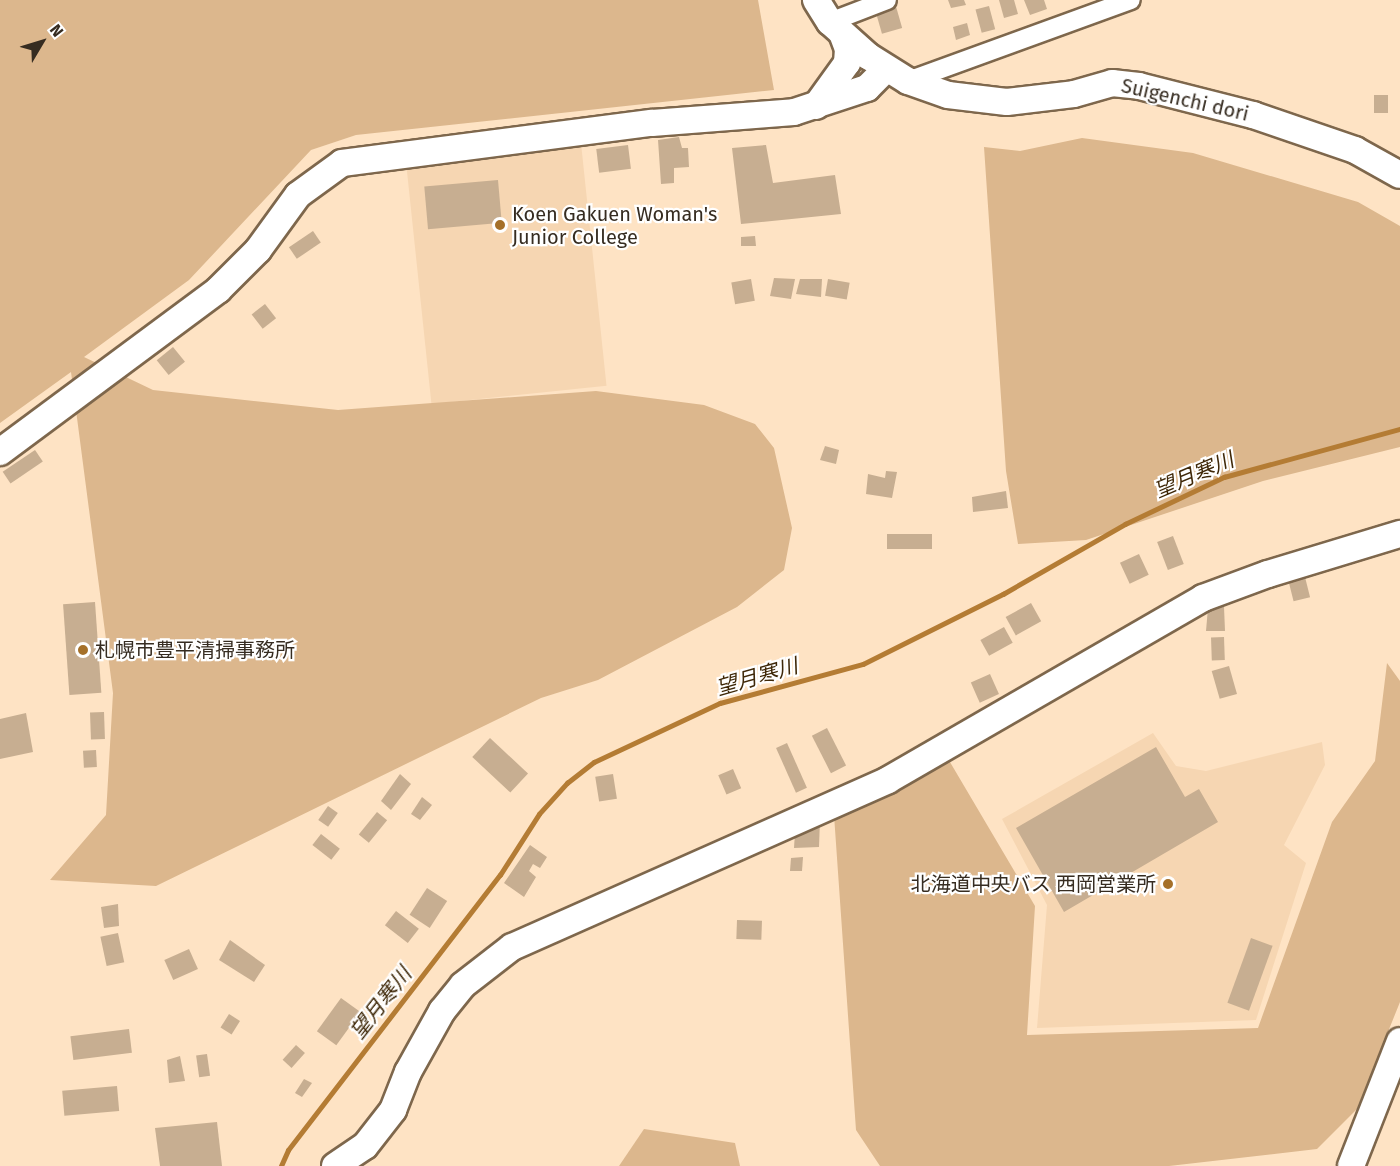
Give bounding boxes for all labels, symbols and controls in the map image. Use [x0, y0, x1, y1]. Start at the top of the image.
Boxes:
north arrow [12, 12, 72, 72]
text: N [46, 21, 67, 41]
street label: Suigenchi dori [1119, 74, 1251, 126]
place label: Koen Gakuen Woman's Junior College [512, 202, 717, 249]
marker: Koen Gakuen Woman's Junior College [493, 218, 507, 232]
water label: 望月寒川 [1150, 447, 1238, 503]
place label: 札幌市豊平清掃事務所 [95, 638, 295, 662]
marker: 札幌市豊平清掃事務所 [76, 643, 90, 657]
water label: 望月寒川 [713, 653, 801, 701]
place label: 北海道中央バス 西岡営業所 [911, 872, 1156, 896]
marker: 北海道中央バス 西岡営業所 [1161, 877, 1175, 891]
water label: 望月寒川 [345, 962, 417, 1044]

